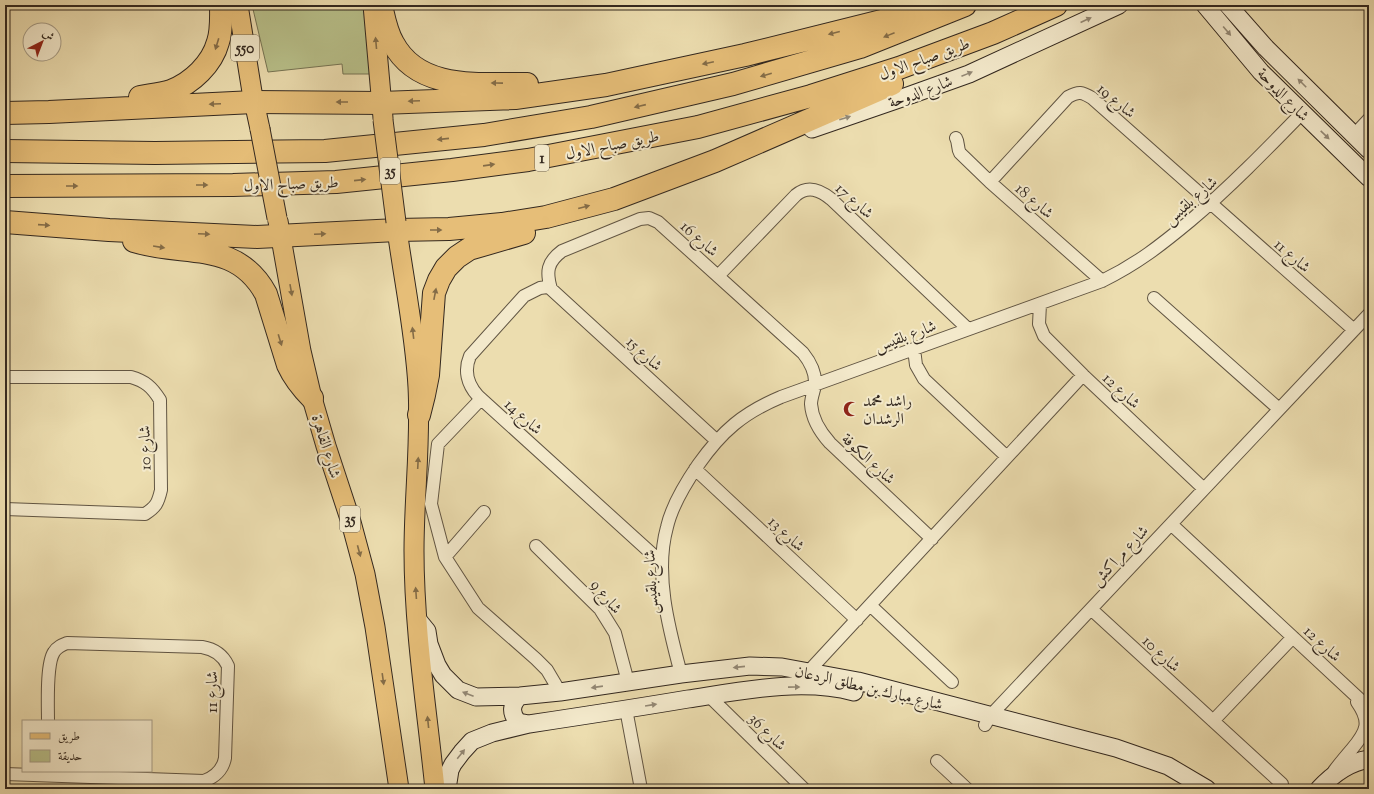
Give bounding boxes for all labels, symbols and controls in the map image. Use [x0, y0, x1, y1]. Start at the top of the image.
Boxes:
one-way arrow [1080, 17, 1092, 23]
north arrow [22, 22, 62, 62]
text: ش [39, 26, 57, 45]
one-way arrow [1223, 26, 1232, 36]
one-way arrow [828, 30, 841, 36]
street label: طريق صباح الاول [876, 33, 974, 88]
one-way arrow [883, 33, 895, 39]
road number: 550 [231, 35, 259, 61]
one-way arrow [373, 37, 380, 49]
one-way arrow [214, 38, 220, 50]
one-way arrow [702, 61, 714, 67]
street label: شارع الدوحة [1251, 64, 1314, 128]
street label: شارع الدوحة [885, 71, 956, 116]
one-way arrow [962, 71, 974, 77]
one-way arrow [759, 72, 771, 78]
one-way arrow [1297, 78, 1307, 88]
street label: شارع 19 [1091, 79, 1140, 125]
one-way arrow [490, 80, 503, 86]
one-way arrow [408, 98, 420, 105]
one-way arrow [335, 99, 348, 105]
one-way arrow [209, 101, 221, 108]
one-way arrow [633, 103, 646, 109]
one-way arrow [839, 114, 851, 120]
street label: طريق صباح الاول [564, 126, 662, 168]
one-way arrow [1320, 130, 1330, 140]
one-way arrow [437, 136, 449, 142]
road number: 1 [535, 145, 549, 171]
road number: 35 [380, 158, 400, 184]
one-way arrow [483, 162, 495, 169]
street label: طريق صباح الاول [243, 172, 339, 200]
street label: شارع بلقيس [1160, 172, 1224, 232]
one-way arrow [354, 177, 366, 183]
street label: شارع 17 [829, 178, 878, 225]
street label: شارع 18 [1009, 179, 1058, 225]
one-way arrow [196, 182, 209, 188]
one-way arrow [66, 183, 79, 189]
one-way arrow [578, 204, 590, 210]
street label: شارع 16 [674, 216, 723, 263]
one-way arrow [38, 221, 50, 228]
one-way arrow [430, 226, 442, 233]
one-way arrow [314, 230, 326, 237]
one-way arrow [198, 231, 211, 237]
street label: شارع 11 [1268, 234, 1315, 279]
one-way arrow [153, 244, 165, 250]
one-way arrow [288, 284, 294, 297]
one-way arrow [432, 287, 438, 300]
street label: شارع بلقيس [872, 315, 940, 359]
one-way arrow [410, 327, 416, 339]
street label: شارع 15 [620, 332, 667, 378]
one-way arrow [278, 334, 284, 346]
street label: شارع 12 [1096, 368, 1144, 415]
place label: راشد محمد الرشدان [863, 391, 912, 432]
street label: شارع 14 [498, 394, 547, 441]
mosque icon: راشد محمد الرشدان [842, 400, 860, 418]
street label: شارع القاهرة [304, 412, 345, 482]
street label: شارع 10 [135, 425, 158, 471]
street label: شارع الكوفة [835, 429, 899, 491]
one-way arrow [415, 457, 422, 469]
road number: 35 [340, 506, 360, 532]
street label: شارع 13 [762, 512, 809, 558]
street label: شارع مراكش [1087, 521, 1155, 592]
one-way arrow [356, 545, 362, 557]
street label: شارع بلقيس [639, 549, 666, 615]
street label: شارع 9 [584, 575, 626, 620]
one-way arrow [413, 586, 419, 599]
street label: شارع 12 [1297, 621, 1345, 668]
street label: شارع 10 [1136, 631, 1185, 679]
street label: شارع مبارك بن مطلق الردعان [792, 661, 945, 718]
one-way arrow [733, 664, 746, 671]
street label: شارع 11 [202, 671, 225, 713]
one-way arrow [380, 673, 386, 685]
one-way arrow [591, 684, 603, 690]
one-way arrow [788, 684, 801, 690]
one-way arrow [461, 690, 473, 696]
one-way arrow [645, 702, 657, 708]
street label: شارع 36 [742, 709, 790, 757]
one-way arrow [425, 716, 431, 728]
legend [22, 720, 152, 772]
text: طريق [58, 728, 80, 746]
text: حديقة [58, 748, 82, 766]
one-way arrow [456, 748, 465, 759]

